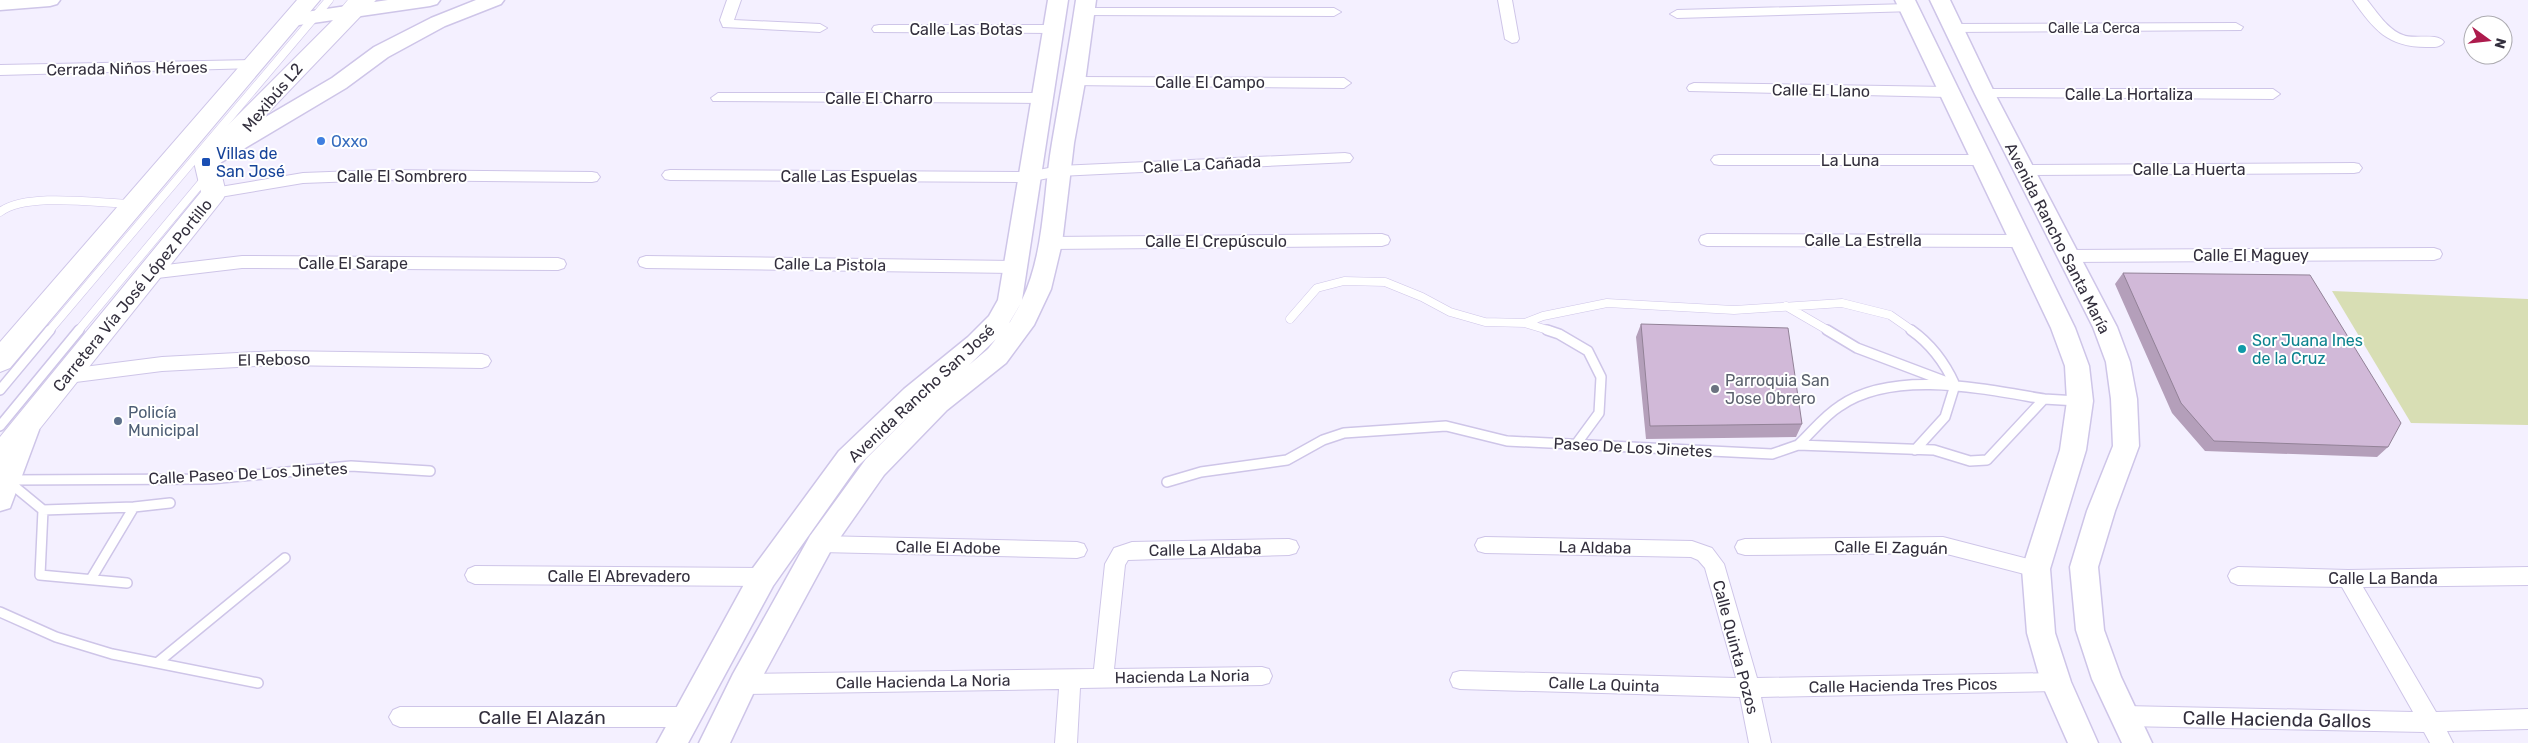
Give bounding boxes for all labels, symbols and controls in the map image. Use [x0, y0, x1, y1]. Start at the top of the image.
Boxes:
north arrow [2463, 15, 2513, 65]
street label: Calle Las Botas [909, 20, 1023, 39]
street label: Calle La Cerca [2048, 20, 2140, 37]
text: N [2491, 36, 2510, 50]
street label: Cerrada Niños Héroes [46, 58, 208, 79]
street label: Mexibús L2 [238, 59, 307, 135]
street label: Calle El Campo [1155, 73, 1265, 92]
street label: Calle El Llano [1772, 80, 1870, 101]
street label: Calle La Hortaliza [2065, 85, 2193, 104]
street label: Calle El Charro [825, 89, 933, 108]
place label: Oxxo [331, 132, 368, 151]
marker: Oxxo [315, 135, 327, 147]
street label: Avenida Rancho Santa María [2001, 139, 2114, 337]
place label: Villas de San José [216, 144, 285, 181]
street label: La Luna [1821, 151, 1879, 170]
street label: Calle La Cañada [1142, 152, 1262, 177]
marker: Villas de San José [200, 156, 212, 168]
street label: Calle La Huerta [2132, 160, 2246, 179]
street label: Calle El Sombrero [337, 167, 467, 186]
street label: Calle Las Espuelas [781, 167, 917, 186]
street label: Carretera Vía José López Portillo [49, 195, 216, 395]
street label: Calle La Estrella [1804, 231, 1922, 250]
street label: Calle El Crepúsculo [1145, 232, 1287, 251]
street label: Calle El Maguey [2193, 246, 2309, 265]
street label: Calle El Sarape [298, 254, 408, 273]
street label: Calle La Pistola [774, 254, 886, 275]
street label: Avenida Rancho San José [844, 321, 998, 466]
place label: Sor Juana Ines de la Cruz [2252, 331, 2363, 368]
marker: Sor Juana Ines de la Cruz [2236, 343, 2248, 355]
street label: El Reboso [237, 349, 311, 370]
place label: Parroquia San Jose Obrero [1725, 371, 1829, 408]
marker: Parroquia San Jose Obrero [1709, 383, 1721, 395]
place label: Policía Municipal [128, 403, 199, 440]
marker: Policía Municipal [112, 415, 124, 427]
street label: Paseo De Los Jinetes [1553, 434, 1713, 461]
street label: Calle Paseo De Los Jinetes [148, 459, 348, 488]
street label: Calle El Adobe [895, 537, 1001, 558]
street label: La Aldaba [1559, 537, 1631, 558]
street label: Calle El Zaguán [1834, 537, 1948, 558]
street label: Calle La Aldaba [1148, 539, 1262, 560]
street label: Calle El Abrevadero [547, 567, 691, 586]
street label: Calle La Banda [2328, 569, 2438, 588]
street label: Calle Quinta Pozos [1709, 578, 1763, 716]
street label: Hacienda La Noria [1114, 666, 1250, 687]
street label: Calle Hacienda La Noria [835, 670, 1011, 693]
street label: Calle La Quinta [1548, 673, 1660, 696]
street label: Calle Hacienda Tres Picos [1808, 674, 1998, 697]
street label: Calle El Alazán [478, 706, 606, 729]
street label: Calle Hacienda Gallos [2182, 706, 2372, 733]

